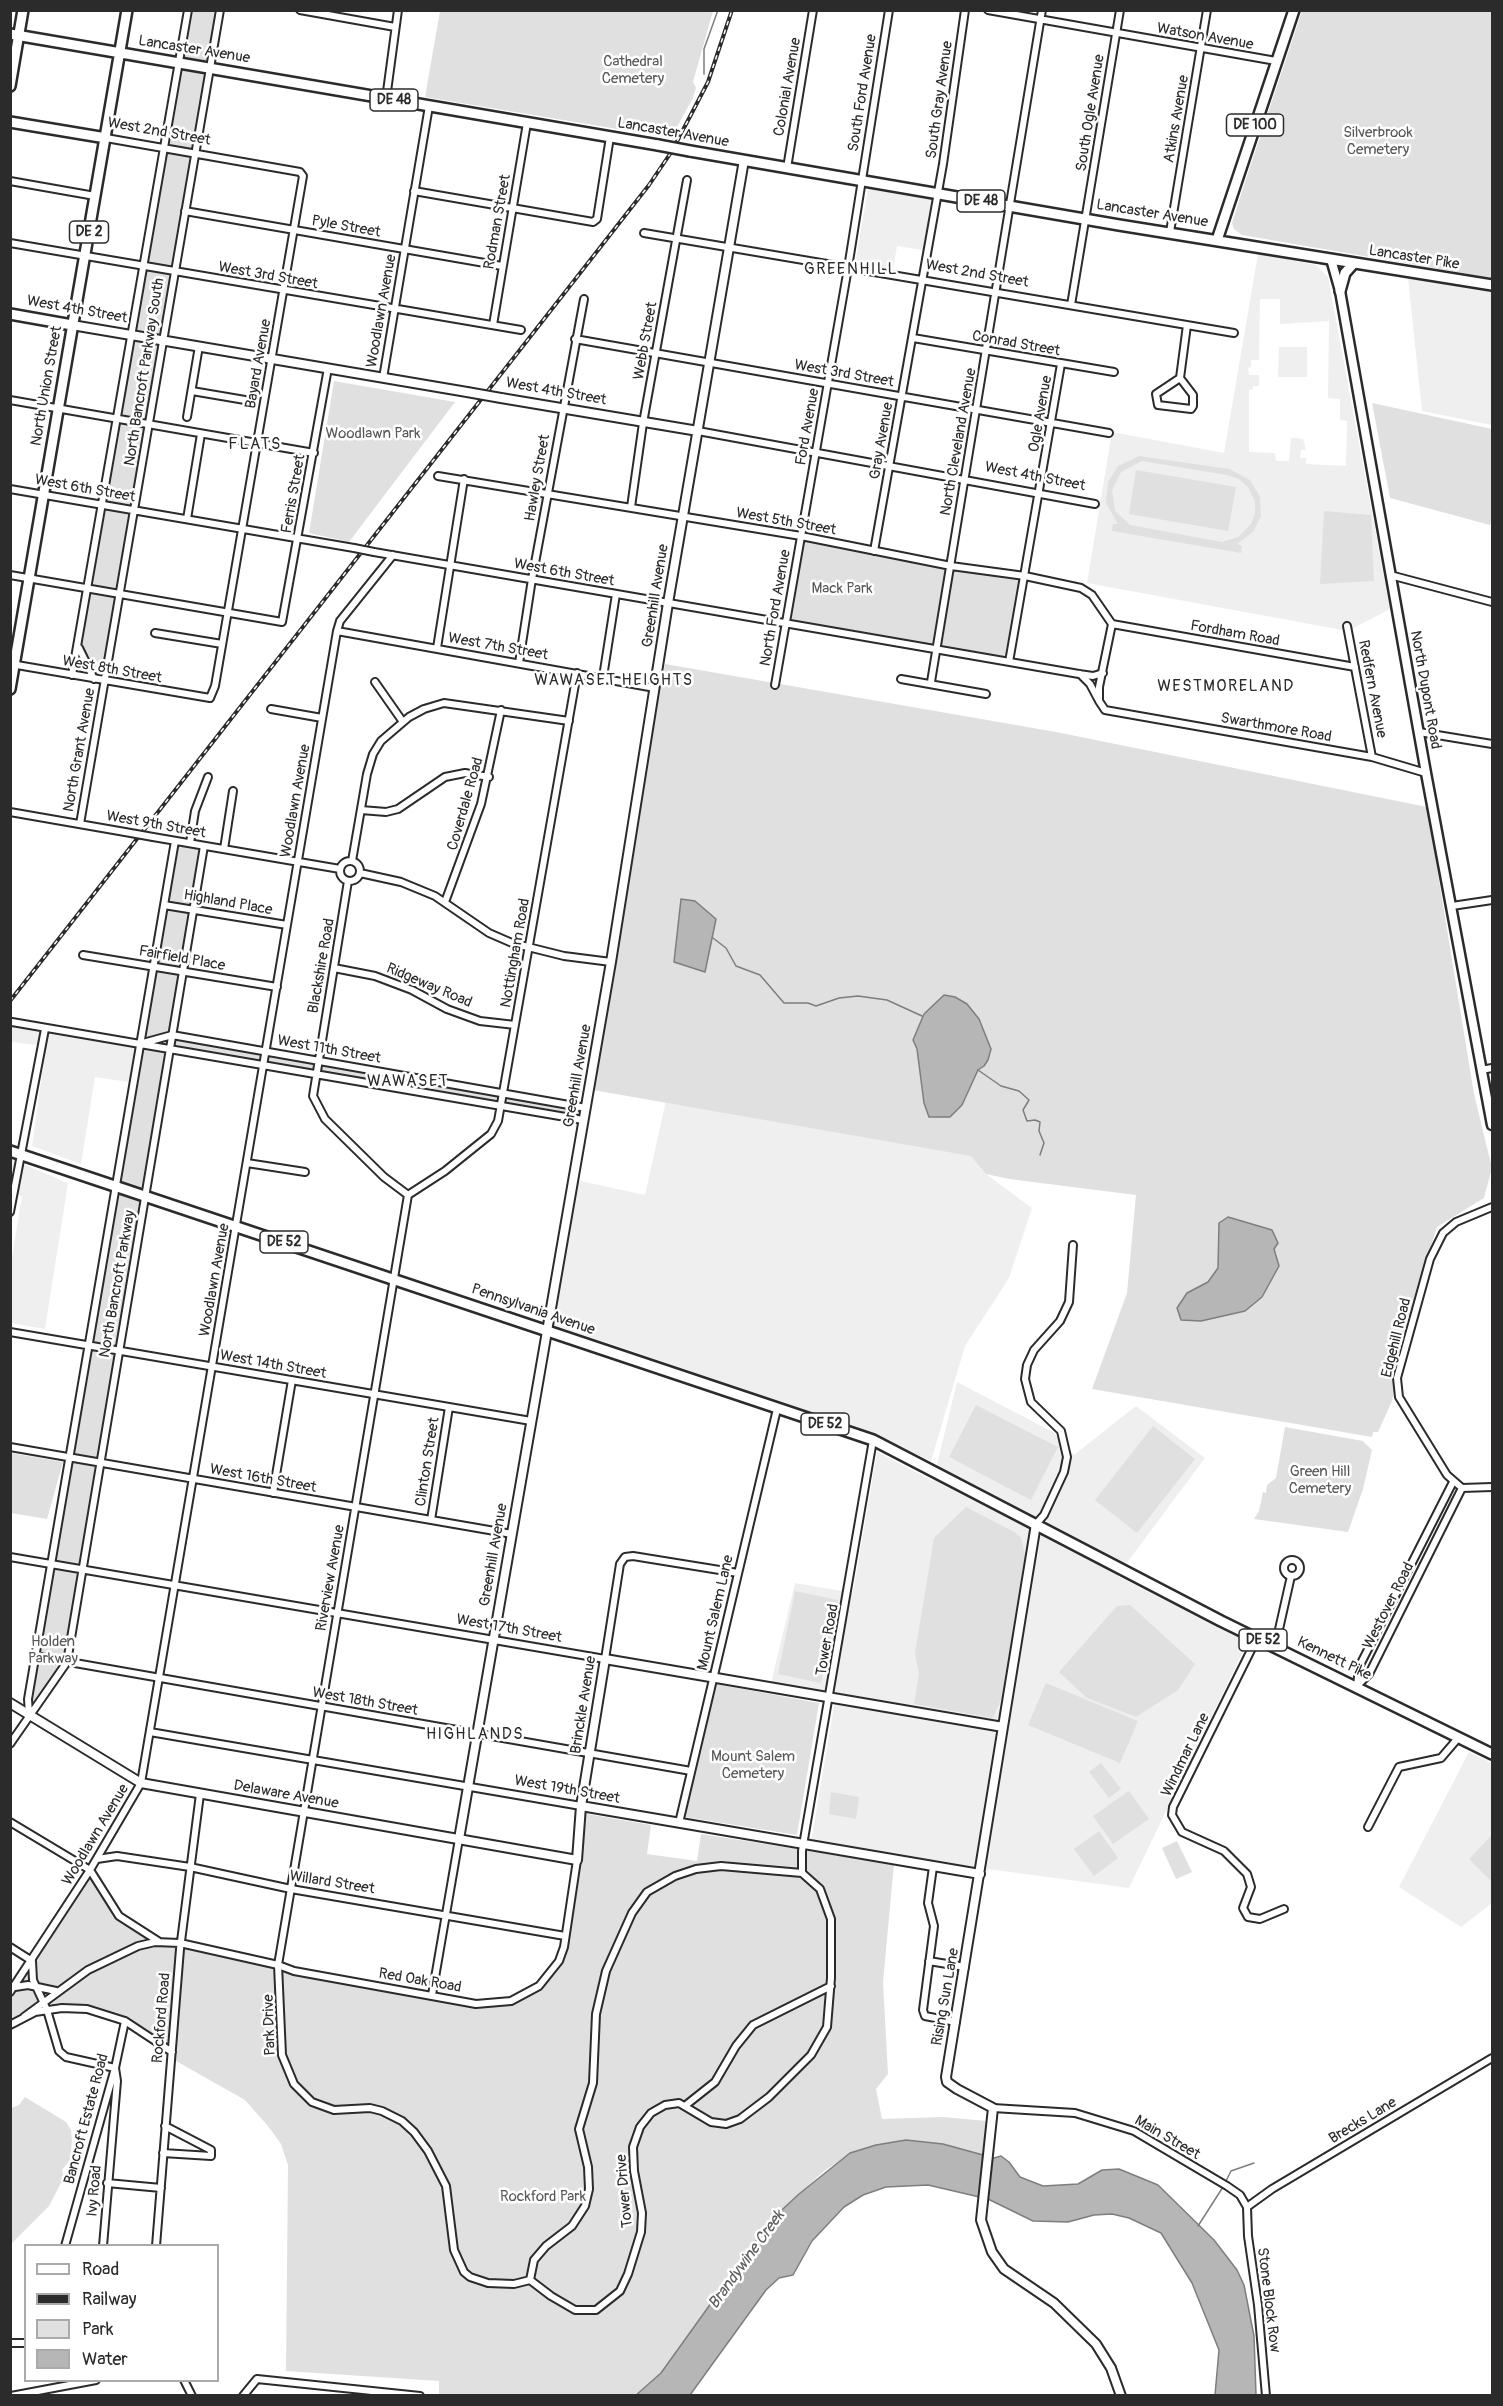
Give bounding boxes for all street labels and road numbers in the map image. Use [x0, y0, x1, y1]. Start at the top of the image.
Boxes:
street label: Watson Avenue [1155, 20, 1255, 54]
street label: Lancaster Avenue [137, 32, 251, 68]
street label: South Ford Avenue [845, 33, 881, 153]
street label: Colonial Avenue [770, 36, 806, 138]
street label: South Gray Avenue [923, 40, 957, 160]
street label: South Ogle Avenue [1073, 53, 1109, 173]
street label: Atkins Avenue [1160, 74, 1194, 164]
road number: DE 48 [370, 89, 418, 111]
street label: West 2nd Street [106, 114, 212, 150]
street label: Lancaster Avenue [616, 114, 730, 152]
road number: DE 100 [1226, 114, 1284, 136]
street label: Rodman Street [481, 173, 515, 271]
road number: DE 48 [957, 190, 1005, 212]
street label: Lancaster Avenue [1095, 196, 1209, 232]
street label: Pyle Street [310, 212, 382, 242]
road number: DE 2 [70, 221, 109, 243]
street label: Lancaster Pike [1367, 242, 1461, 274]
street label: Woodlawn Avenue [363, 253, 401, 369]
street label: West 2nd Street [924, 256, 1030, 292]
street label: West 3rd Street [217, 258, 319, 294]
street label: North Bancroft Parkway South [121, 277, 169, 467]
street label: West 4th Street [25, 292, 129, 328]
street label: Webb Street [630, 301, 662, 381]
street label: Bayard Avenue [242, 318, 276, 410]
street label: North Union Street [28, 325, 66, 447]
street label: Conrad Street [970, 327, 1062, 361]
street label: West 3rd Street [793, 356, 895, 392]
street label: North Cleveland Avenue [937, 367, 981, 517]
street label: West 4th Street [504, 374, 608, 410]
street label: Ogle Avenue [1025, 374, 1057, 454]
street label: Ford Avenue [792, 387, 824, 467]
street label: Gray Avenue [866, 401, 898, 481]
street label: Hawley Street [522, 433, 554, 523]
street label: Ferris Street [278, 453, 310, 535]
street label: West 4th Street [983, 458, 1087, 496]
street label: West 6th Street [33, 471, 137, 507]
street label: West 5th Street [735, 504, 837, 540]
street label: Greenhill Avenue [639, 543, 673, 649]
street label: North Ford Avenue [757, 548, 795, 668]
street label: West 6th Street [512, 555, 616, 591]
street label: Fordham Road [1189, 617, 1281, 651]
street label: West 7th Street [447, 629, 549, 665]
street label: North Dupont Road [1406, 629, 1444, 751]
street label: Redfern Avenue [1354, 639, 1390, 739]
street label: West 8th Street [61, 652, 163, 688]
street label: North Grant Avenue [60, 687, 100, 813]
street label: Swarthmore Road [1219, 709, 1333, 747]
street label: Woodlawn Avenue [277, 743, 315, 859]
street label: Coverdale Road [444, 755, 488, 853]
street label: West 9th Street [105, 807, 207, 843]
street label: Highland Place [182, 886, 274, 920]
street label: Nottingham Road [498, 897, 534, 1009]
street label: Blackshire Road [305, 917, 339, 1015]
street label: Fairfield Place [137, 943, 227, 975]
street label: Ridgeway Road [383, 960, 475, 1012]
street label: Greenhill Avenue [560, 1023, 596, 1129]
street label: West 11th Street [276, 1032, 382, 1068]
street label: North Bancroft Parkway [96, 1209, 140, 1359]
street label: Woodlawn Avenue [196, 1222, 234, 1338]
road number: DE 52 [260, 1231, 308, 1253]
street label: Pennsylvania Avenue [469, 1280, 597, 1340]
street label: Edgehill Road [1378, 1296, 1416, 1380]
street label: West 14th Street [218, 1347, 328, 1383]
road number: DE 52 [801, 1413, 849, 1435]
street label: Clinton Street [412, 1416, 444, 1508]
street label: West 16th Street [208, 1461, 318, 1497]
street label: Greenhill Avenue [476, 1502, 512, 1608]
street label: Riverview Avenue [313, 1523, 349, 1633]
street label: Mount Salem Lane [694, 1553, 738, 1673]
street label: Westover Road [1359, 1560, 1419, 1652]
street label: Tower Road [813, 1603, 843, 1677]
street label: West 17th Street [455, 1611, 563, 1647]
road number: DE 52 [1239, 1629, 1287, 1651]
street label: Kennett Pike [1294, 1633, 1374, 1685]
street label: Brinckle Avenue [567, 1655, 601, 1755]
street label: West 18th Street [311, 1684, 419, 1720]
street label: Windmar Lane [1158, 1710, 1214, 1800]
street label: West 19th Street [513, 1772, 621, 1808]
street label: Delaware Avenue [232, 1777, 340, 1813]
street label: Woodlawn Avenue [59, 1781, 133, 1889]
street label: Willard Street [288, 1867, 376, 1899]
street label: Rising Sun Lane [929, 1947, 963, 2047]
street label: Red Oak Road [377, 1965, 463, 1997]
street label: Rockford Road [149, 1972, 175, 2064]
street label: Park Drive [260, 1994, 280, 2056]
street label: Bancroft Estate Road [61, 2052, 113, 2186]
street label: Brecks Lane [1326, 2094, 1400, 2148]
street label: Main Street [1131, 2112, 1203, 2164]
street label: Tower Drive [613, 2154, 637, 2228]
street label: Ivy Road [84, 2164, 106, 2218]
street label: Stone Block Row [1253, 2246, 1283, 2354]

